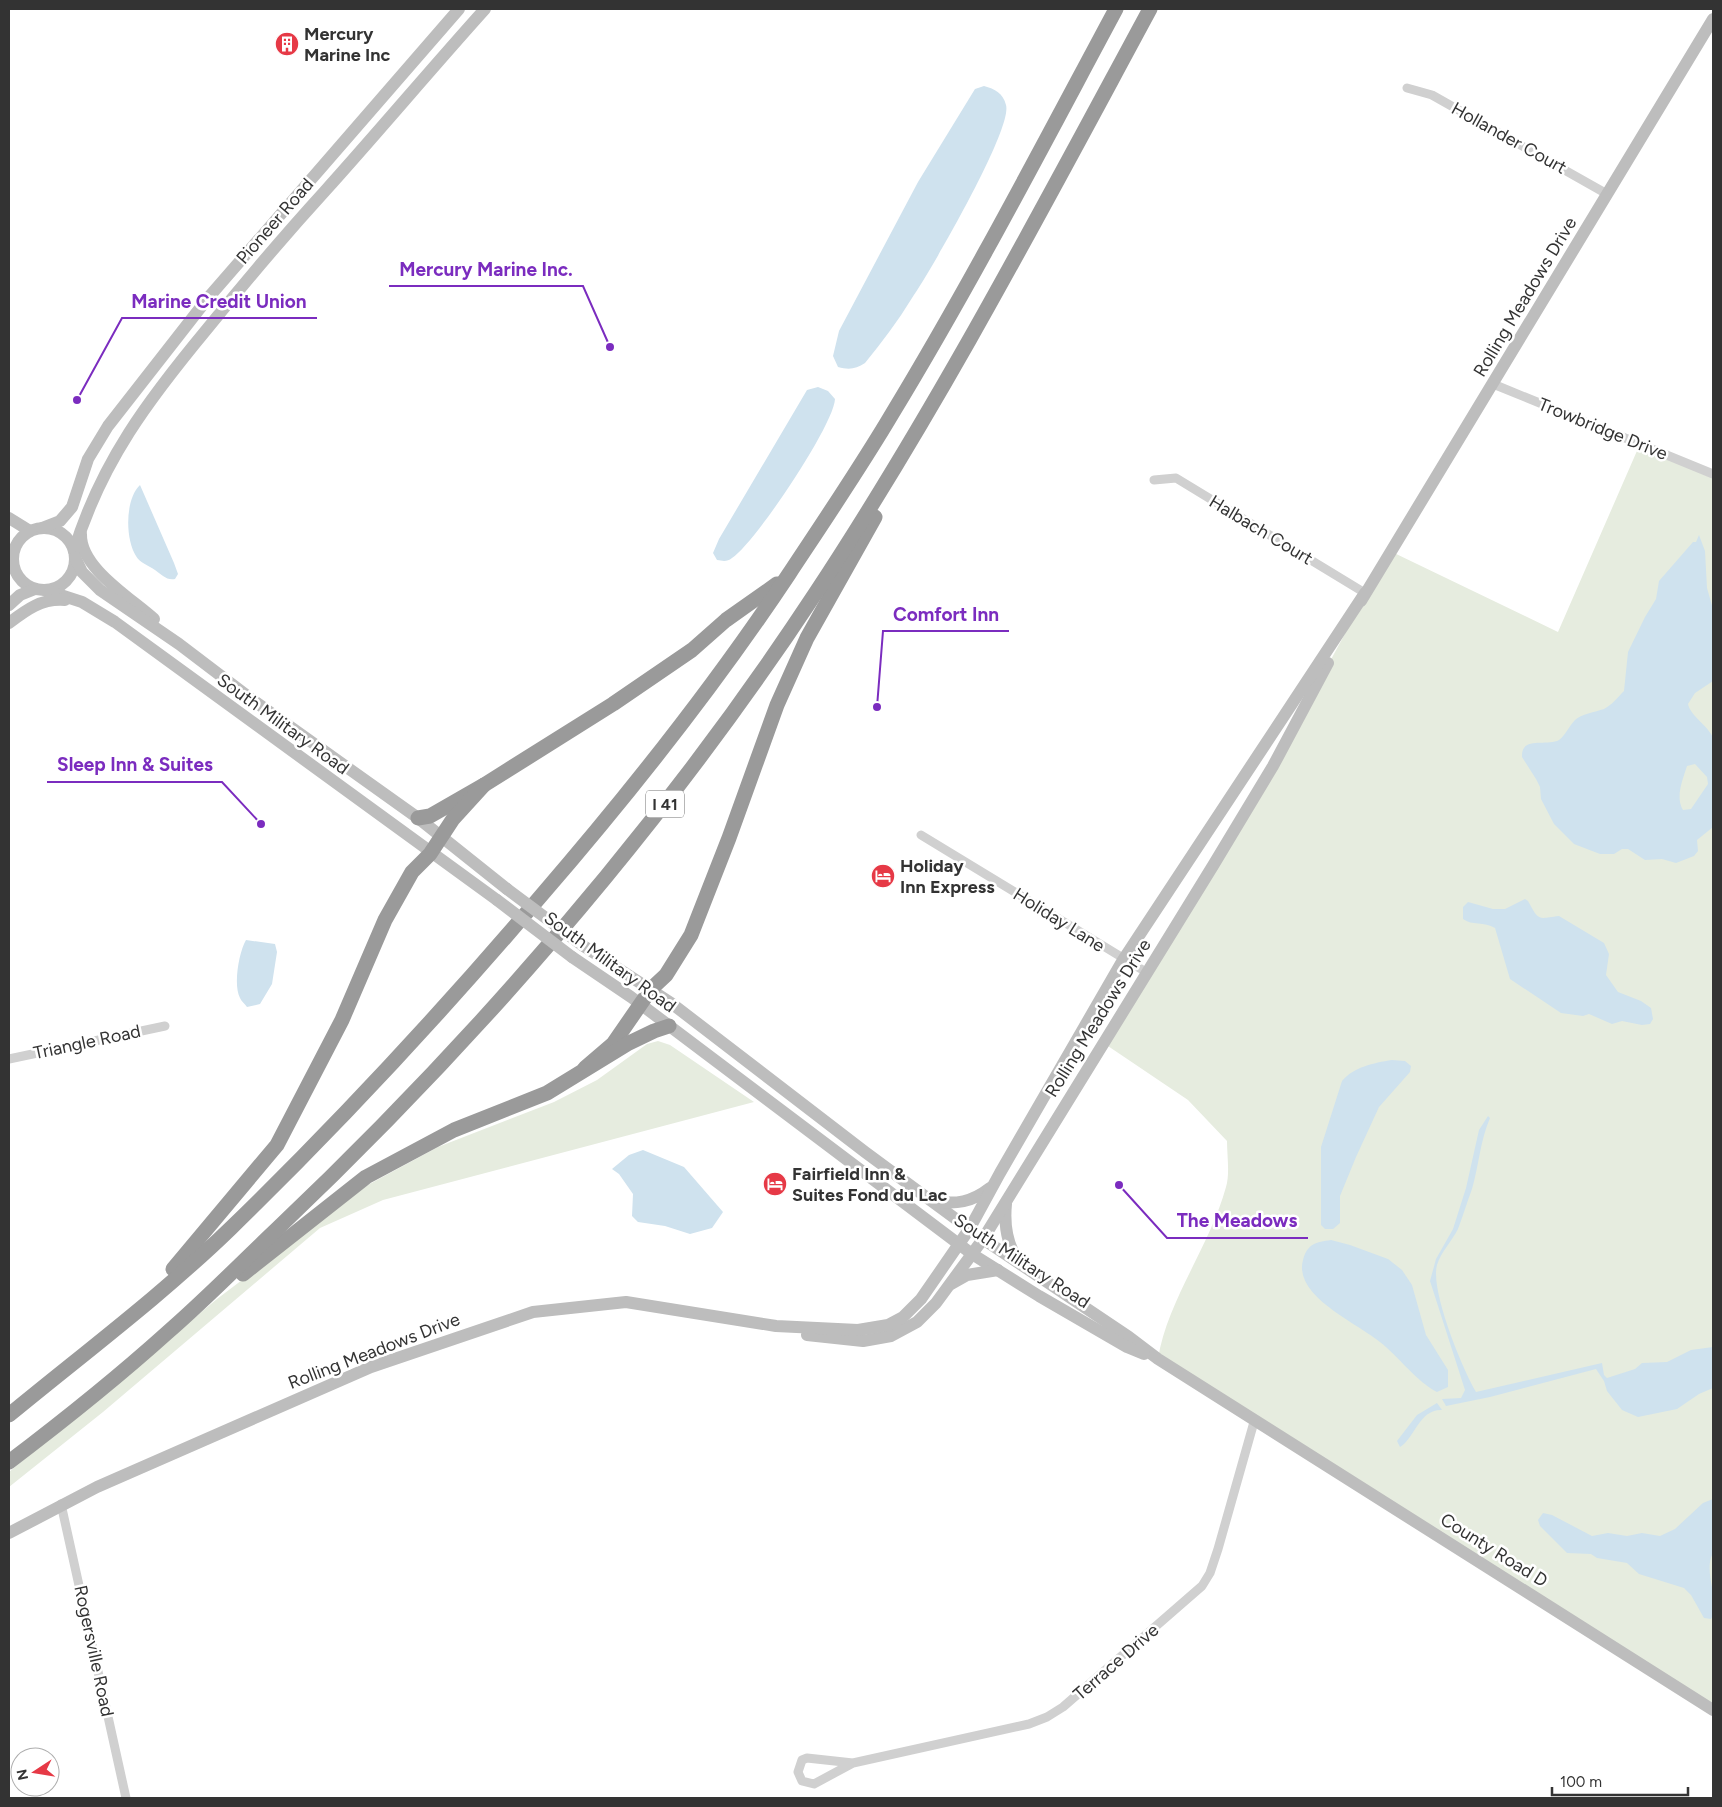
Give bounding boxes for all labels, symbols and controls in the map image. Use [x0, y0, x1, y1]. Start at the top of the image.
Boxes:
place label: Mercury Marine Inc [304, 23, 390, 66]
building icon: Mercury Marine Inc [274, 31, 300, 57]
street label: Hollander Court [1448, 97, 1571, 179]
street label: Pioneer Road [232, 174, 318, 268]
street label: Rolling Meadows Drive [1469, 213, 1581, 381]
callout: Mercury Marine Inc. [389, 252, 583, 286]
text: Mercury Marine Inc. [399, 258, 573, 281]
callout: Marine Credit Union [122, 284, 317, 318]
text: Marine Credit Union [131, 290, 307, 313]
street label: Trowbridge Drive [1535, 393, 1671, 465]
street label: Halbach Court [1205, 490, 1317, 570]
callout: Comfort Inn [883, 597, 1009, 631]
text: Comfort Inn [893, 603, 999, 626]
street label: South Military Road [213, 669, 353, 779]
callout: Sleep Inn & Suites [47, 748, 222, 782]
text: Sleep Inn & Suites [57, 753, 213, 776]
road number: I 41 [646, 791, 684, 818]
place label: Holiday Inn Express [900, 855, 995, 898]
hotel icon: Holiday Inn Express [870, 863, 896, 889]
street label: Holiday Lane [1009, 883, 1109, 957]
street label: South Military Road [540, 907, 680, 1017]
street label: Rolling Meadows Drive [1040, 935, 1156, 1101]
street label: Triangle Road [31, 1020, 143, 1064]
place label: Fairfield Inn & Suites Fond du Lac [792, 1163, 948, 1206]
hotel icon: Fairfield Inn & Suites Fond du Lac [762, 1171, 788, 1197]
callout: The Meadows [1167, 1204, 1308, 1238]
street label: South Military Road [950, 1209, 1094, 1313]
text: The Meadows [1177, 1209, 1297, 1232]
street label: Rolling Meadows Drive [285, 1308, 463, 1394]
street label: County Road D [1436, 1508, 1552, 1592]
street label: Rogersville Road [69, 1583, 119, 1719]
street label: Terrace Drive [1069, 1619, 1163, 1705]
north arrow [10, 1747, 60, 1797]
scale bar [1552, 1764, 1688, 1796]
text: N [13, 1768, 32, 1782]
text: 100 m [1560, 1773, 1602, 1791]

